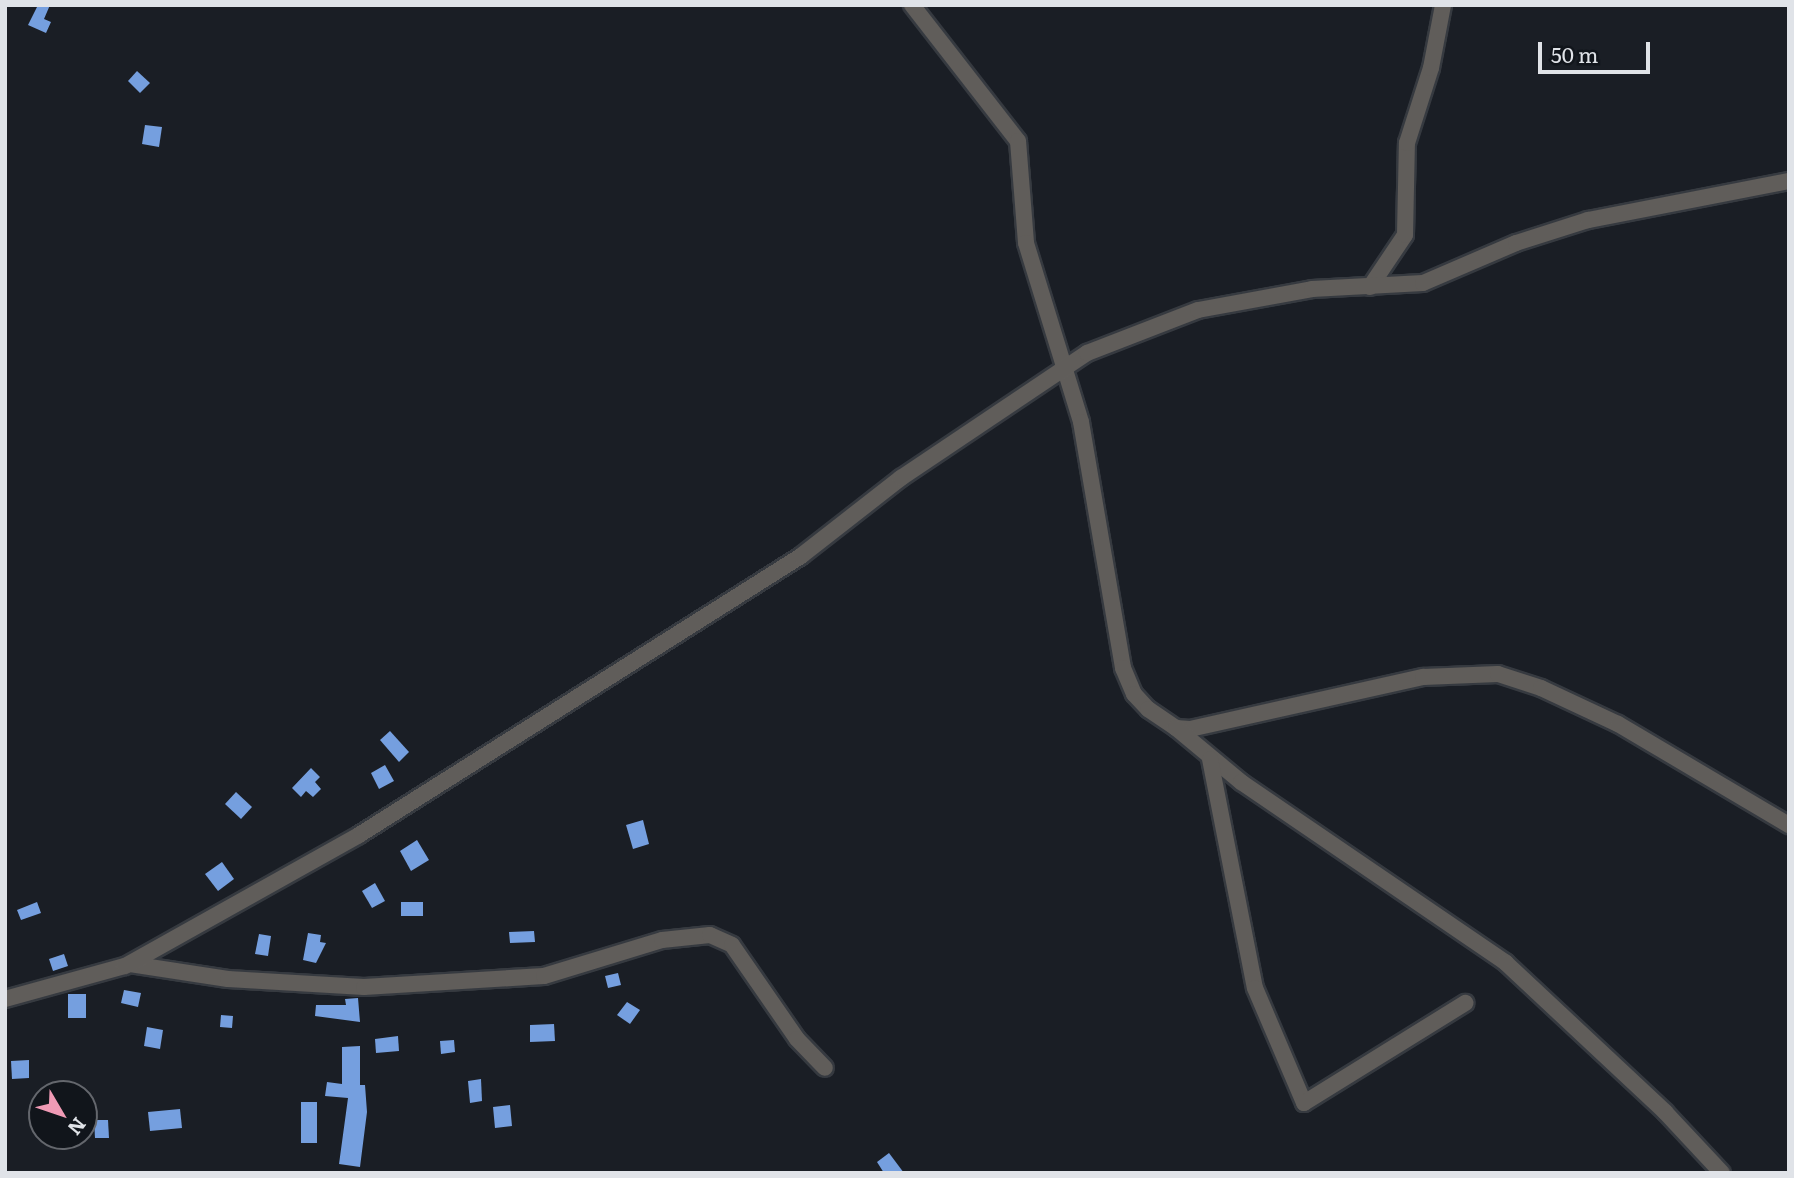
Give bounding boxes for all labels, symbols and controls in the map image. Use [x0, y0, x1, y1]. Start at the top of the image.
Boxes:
scale bar [1542, 28, 1654, 72]
text: 50 m [1551, 38, 1598, 69]
north arrow [28, 1080, 98, 1150]
text: N [62, 1112, 94, 1142]

